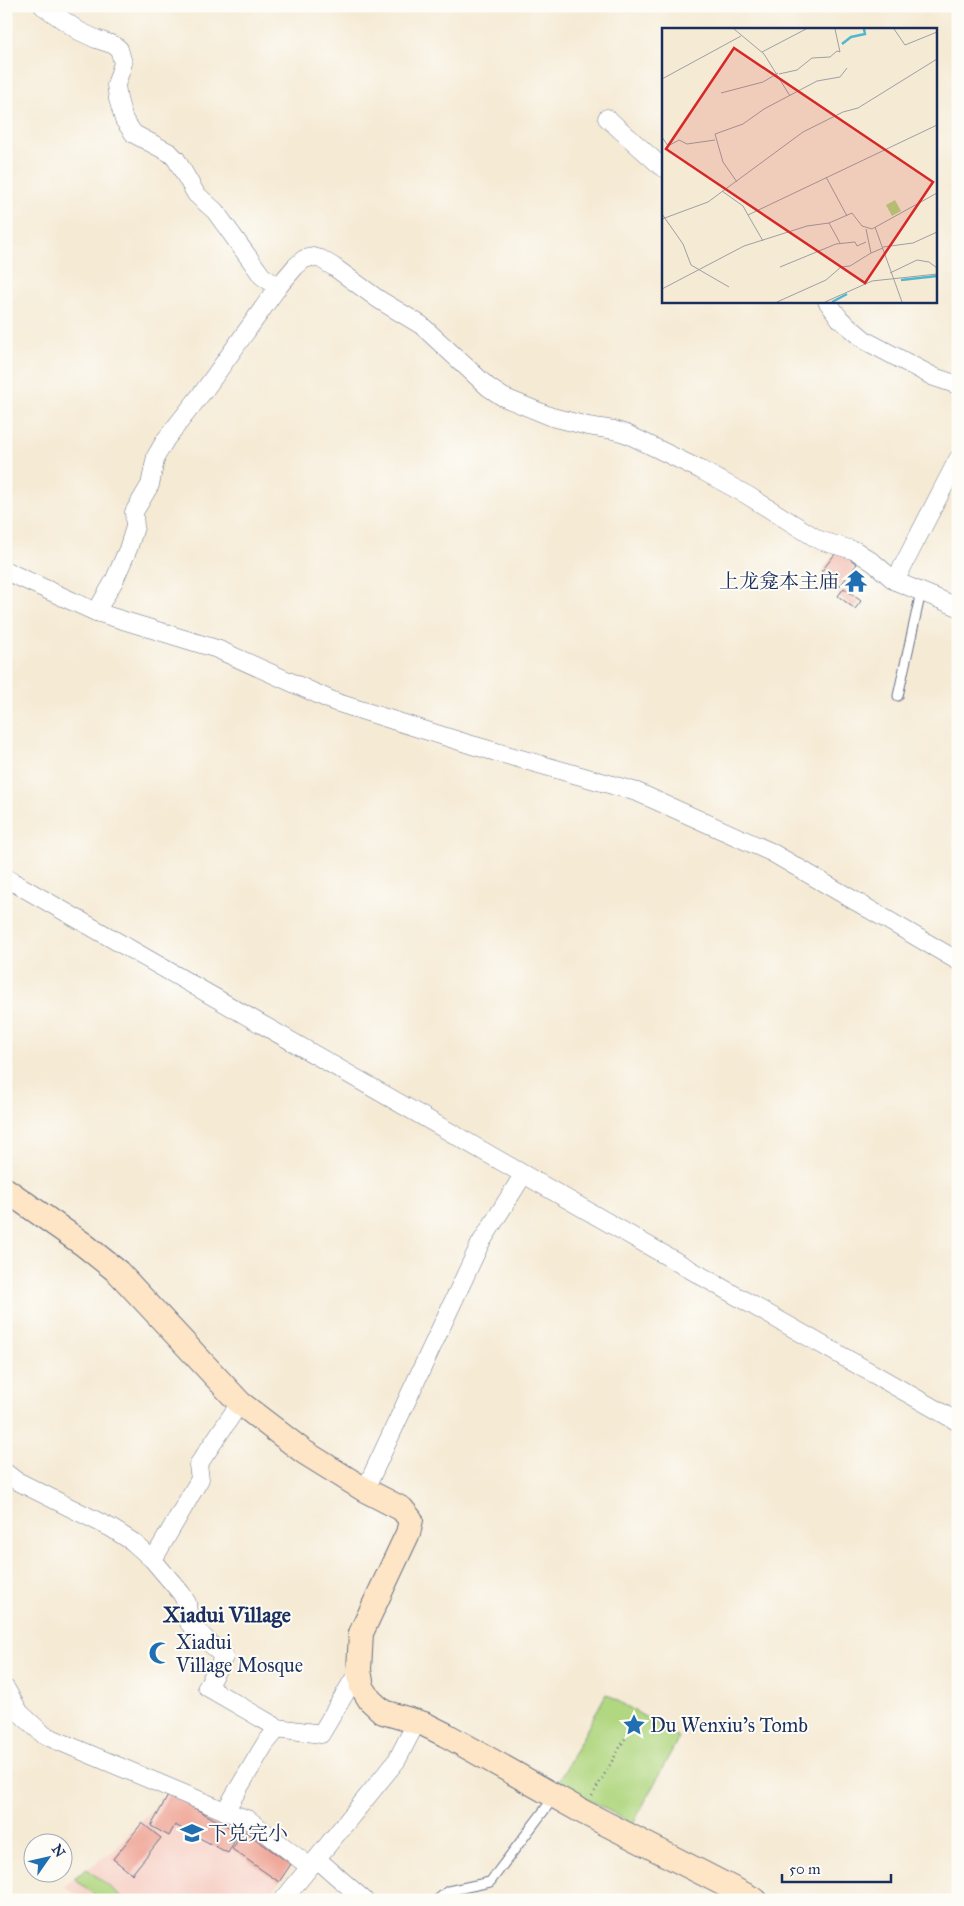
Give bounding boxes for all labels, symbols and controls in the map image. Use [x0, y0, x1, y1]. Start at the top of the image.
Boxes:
inset map [662, 28, 936, 302]
temple icon: 上龙龛本主庙 [843, 568, 869, 594]
place label: 上龙龛本主庙 [719, 569, 839, 593]
district label: Xiadui Village [162, 1601, 291, 1628]
place label: Xiadui Village Mosque [175, 1630, 303, 1678]
mosque icon: Xiadui Village Mosque [147, 1640, 173, 1666]
place icon: Du Wenxiu's Tomb [621, 1712, 647, 1738]
place label: Du Wenxiu's Tomb [650, 1713, 808, 1737]
school or university icon: 下兑完小 [179, 1820, 205, 1846]
place label: 下兑完小 [208, 1821, 288, 1845]
north arrow [22, 1834, 72, 1884]
text: N [48, 1841, 69, 1861]
scale bar [782, 1851, 890, 1883]
text: 50 m [789, 1860, 821, 1878]

